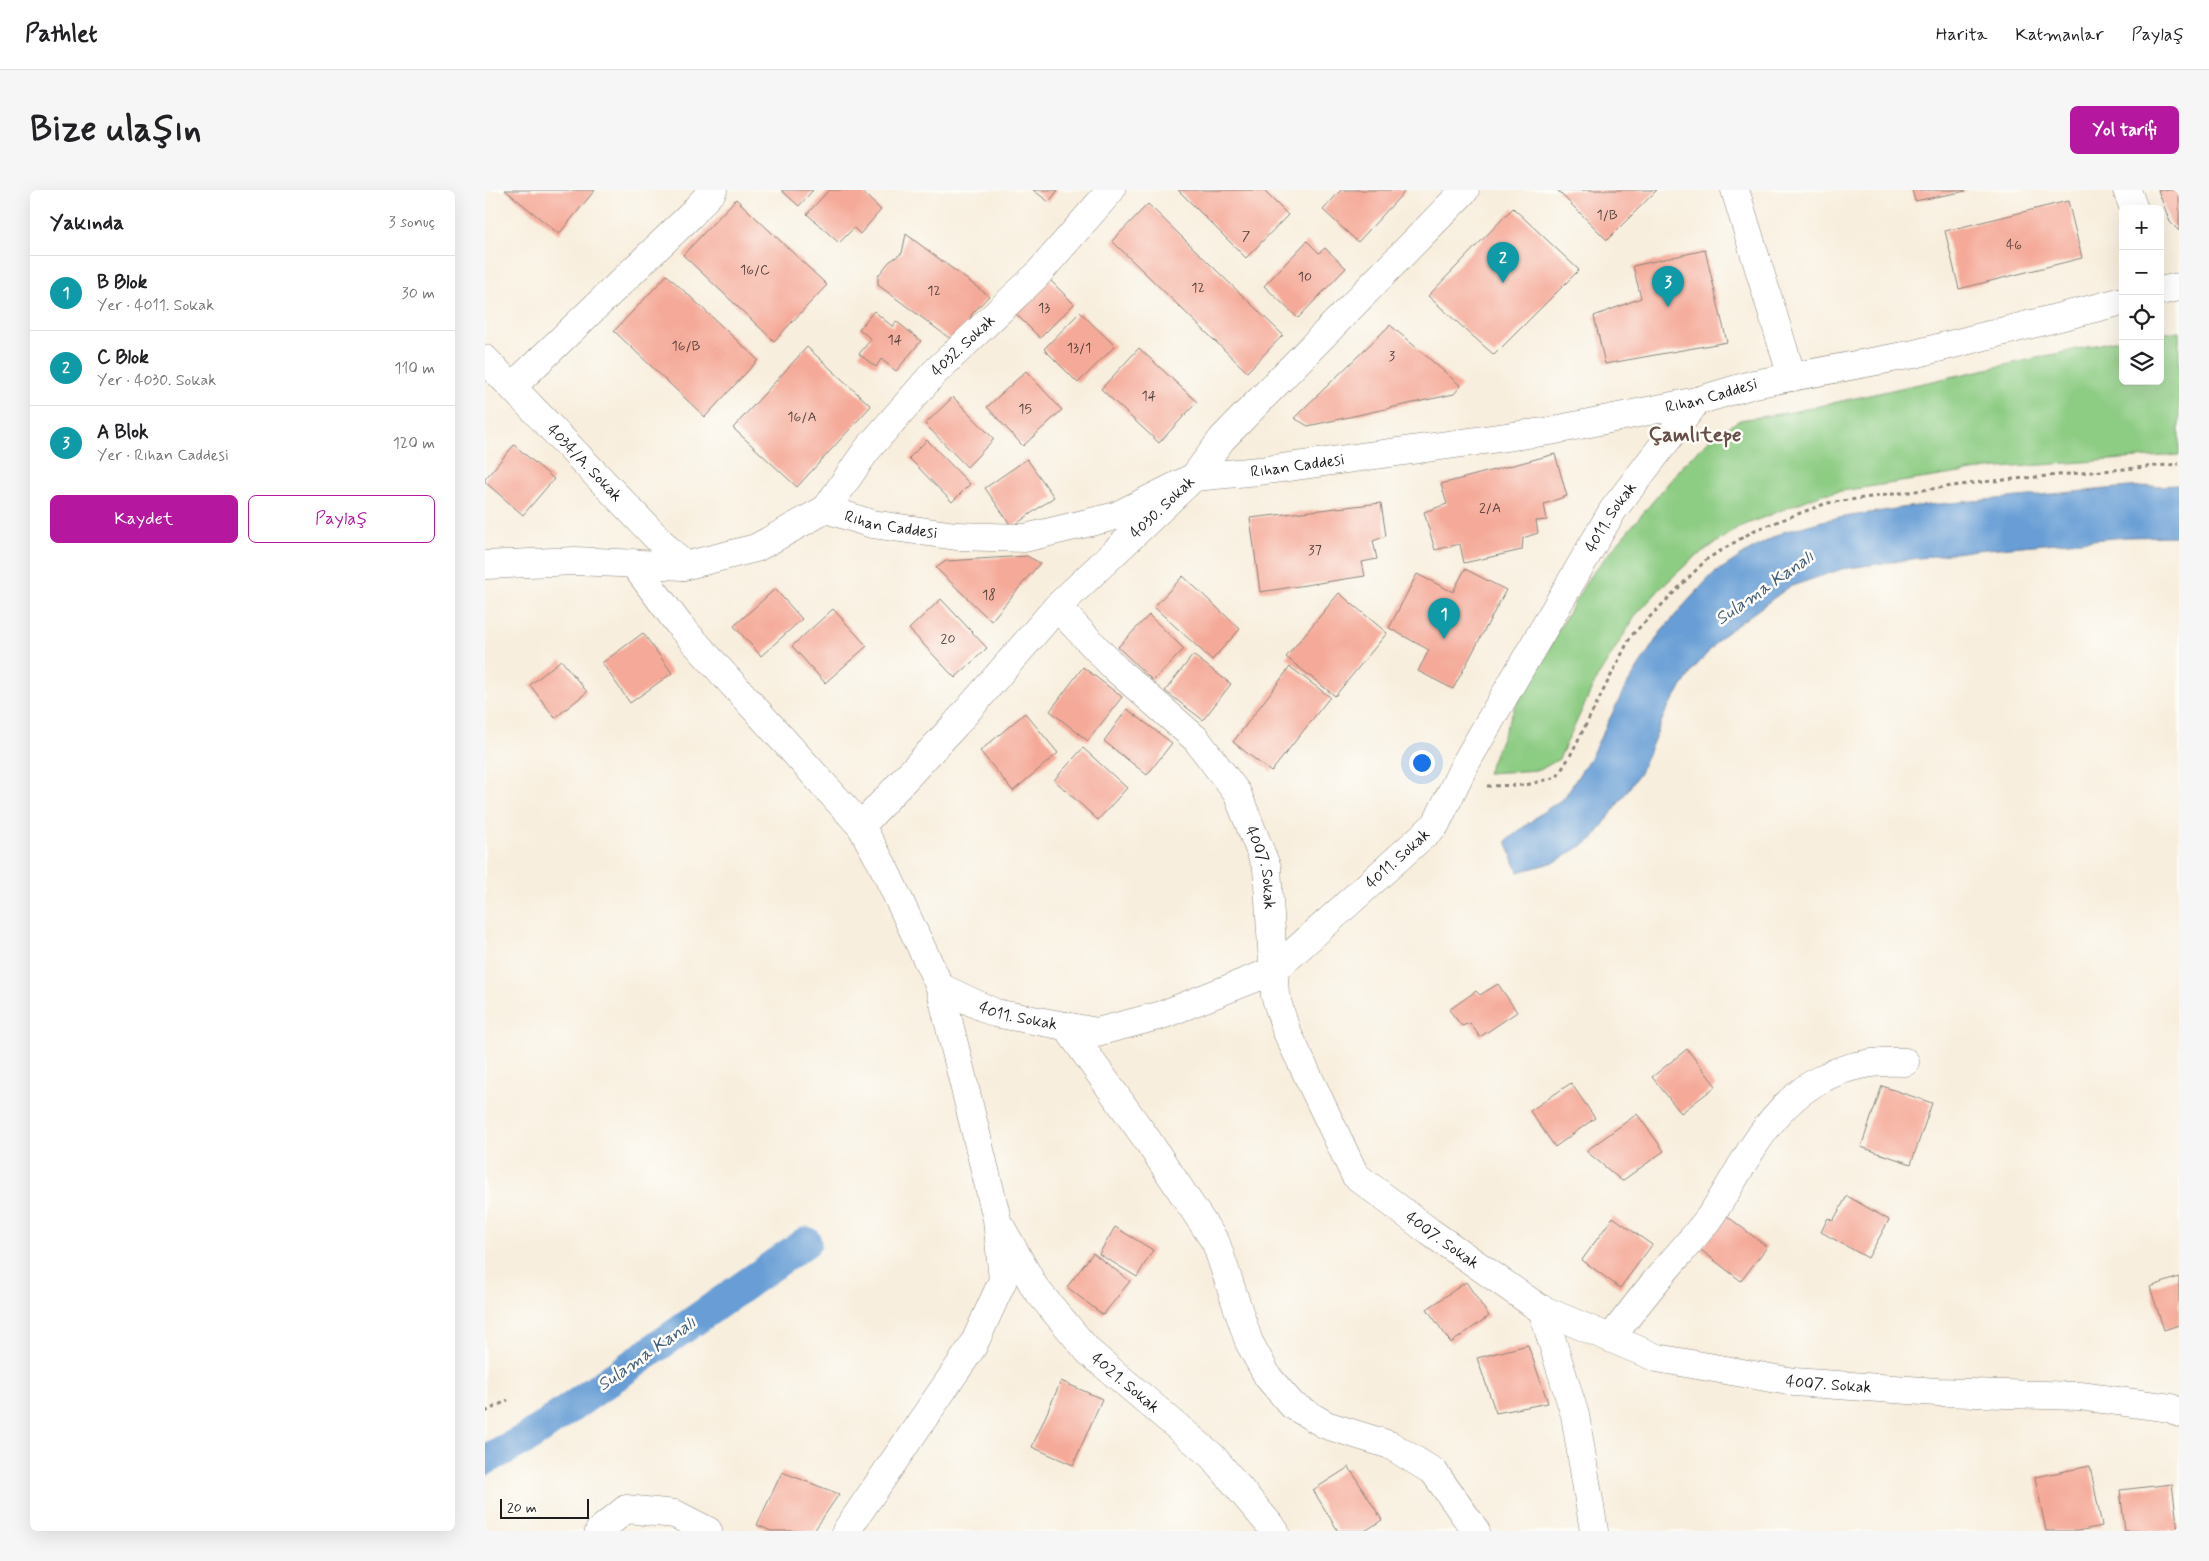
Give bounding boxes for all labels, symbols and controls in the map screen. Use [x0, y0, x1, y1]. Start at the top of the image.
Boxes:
text: Pathlet [25, 19, 97, 50]
text: Harita [1936, 23, 1987, 47]
text: Katmanlar [2015, 23, 2104, 47]
text: Paylaş [2132, 23, 2184, 47]
button: Yol tarifi [2070, 106, 2179, 154]
text: Bize ulaşın [30, 107, 201, 153]
map controls [2119, 205, 2164, 385]
button: + [2119, 205, 2164, 250]
house number: 1/B [1596, 206, 1618, 224]
text: Yakında [50, 209, 124, 237]
text: 3 sonuç [388, 212, 435, 233]
house number: 7 [1242, 227, 1251, 245]
house number: 46 [2006, 236, 2022, 254]
pin: 2 [1487, 242, 1519, 283]
button: − [2119, 250, 2164, 295]
house number: 16/C [740, 261, 770, 279]
pin: 3 [1652, 266, 1684, 307]
house number: 10 [1298, 268, 1312, 286]
text: B Blok [97, 270, 147, 295]
house number: 12 [1191, 279, 1205, 297]
house number: 12 [927, 282, 941, 300]
text: 1 [62, 283, 70, 304]
text: 30 m [402, 283, 435, 304]
text: Yer · 4011. Sokak [97, 295, 214, 316]
button: locate [2119, 295, 2164, 340]
house number: 13 [1038, 299, 1050, 317]
street label: 4032. Sokak [926, 310, 1000, 381]
house number: 14 [888, 331, 903, 349]
house number: 16/B [672, 337, 701, 355]
house number: 13/1 [1067, 339, 1091, 357]
button: layers [2119, 340, 2164, 385]
text: C Blok [97, 345, 149, 370]
house number: 3 [1389, 347, 1395, 365]
text: 2 [62, 358, 70, 379]
text: 110 m [394, 358, 435, 379]
text: Yer · 4030. Sokak [97, 370, 216, 391]
street label: Rıhan Caddesi [1663, 373, 1759, 418]
house number: 14 [1142, 387, 1157, 405]
house number: 15 [1018, 400, 1032, 418]
house number: 16/A [787, 408, 817, 426]
text: A Blok [97, 420, 148, 445]
street label: 4034/A. Sokak [543, 420, 627, 506]
district label: Çamlıtepe [1648, 421, 1742, 449]
text: 3 [62, 433, 70, 454]
text: 120 m [393, 433, 435, 454]
text: Yer · Rıhan Caddesi [97, 445, 229, 466]
street label: Rıhan Caddesi [1250, 449, 1346, 482]
street label: 4030. Sokak [1125, 471, 1199, 543]
street label: 4011. Sokak [1580, 478, 1641, 556]
button: Kaydet [50, 495, 238, 543]
button: Paylaş [248, 495, 435, 543]
house number: 2/A [1479, 499, 1501, 517]
street label: Rıhan Caddesi [842, 505, 939, 544]
house number: 37 [1308, 541, 1322, 559]
water label: Sulama Kanalı [1711, 545, 1819, 631]
house number: 18 [982, 586, 996, 604]
pin: 1 [1428, 598, 1460, 639]
house number: 20 [941, 630, 955, 648]
your location [1409, 750, 1435, 776]
street label: 4007. Sokak [1241, 823, 1280, 910]
street label: 4011. Sokak [1361, 824, 1434, 893]
street label: 4011. Sokak [975, 996, 1059, 1035]
street label: 4007. Sokak [1401, 1207, 1483, 1274]
water label: Sulama Kanalı [593, 1311, 701, 1397]
street label: 4021. Sokak [1087, 1348, 1164, 1418]
street label: 4007. Sokak [1784, 1370, 1872, 1398]
scale bar [500, 1496, 589, 1519]
text: 20 m [507, 1499, 537, 1517]

